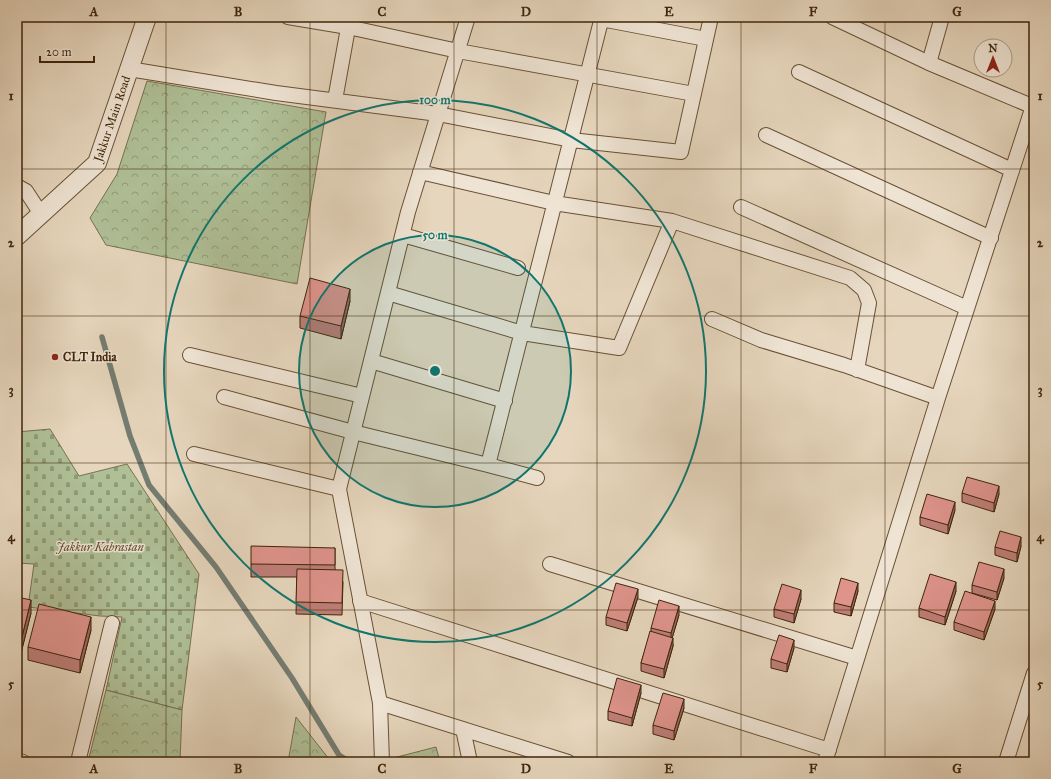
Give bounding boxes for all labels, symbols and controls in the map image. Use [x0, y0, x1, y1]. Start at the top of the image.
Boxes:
text: A [89, 4, 99, 20]
text: B [234, 4, 243, 20]
text: C [378, 4, 387, 20]
text: D [521, 4, 531, 20]
text: E [664, 4, 674, 20]
text: F [809, 4, 818, 20]
text: G [952, 4, 962, 20]
scale bar [40, 38, 94, 64]
north arrow [973, 38, 1013, 78]
text: N [988, 42, 998, 55]
text: 20 m [46, 45, 72, 59]
street label: Jakkur Main Road [90, 74, 133, 166]
text: 1 [8, 88, 14, 104]
text: 1 [1037, 88, 1043, 104]
text: 100 m [419, 93, 452, 107]
text: 50 m [422, 228, 449, 242]
text: 2 [8, 235, 15, 251]
text: 2 [1037, 235, 1044, 251]
place label: CLT India [63, 350, 117, 364]
marker: CLT India [50, 352, 60, 362]
centre of rings [428, 364, 442, 378]
text: 3 [8, 382, 14, 398]
text: 3 [1037, 382, 1043, 398]
text: 4 [7, 529, 15, 545]
text: 4 [1036, 529, 1044, 545]
park label: Jakkur Kabrastan [55, 540, 144, 554]
text: 5 [8, 676, 15, 692]
text: 5 [1037, 676, 1044, 692]
text: A [89, 761, 99, 777]
text: B [234, 761, 243, 777]
text: C [378, 761, 387, 777]
text: D [521, 761, 531, 777]
text: E [664, 761, 674, 777]
text: F [809, 761, 818, 777]
text: G [952, 761, 962, 777]

